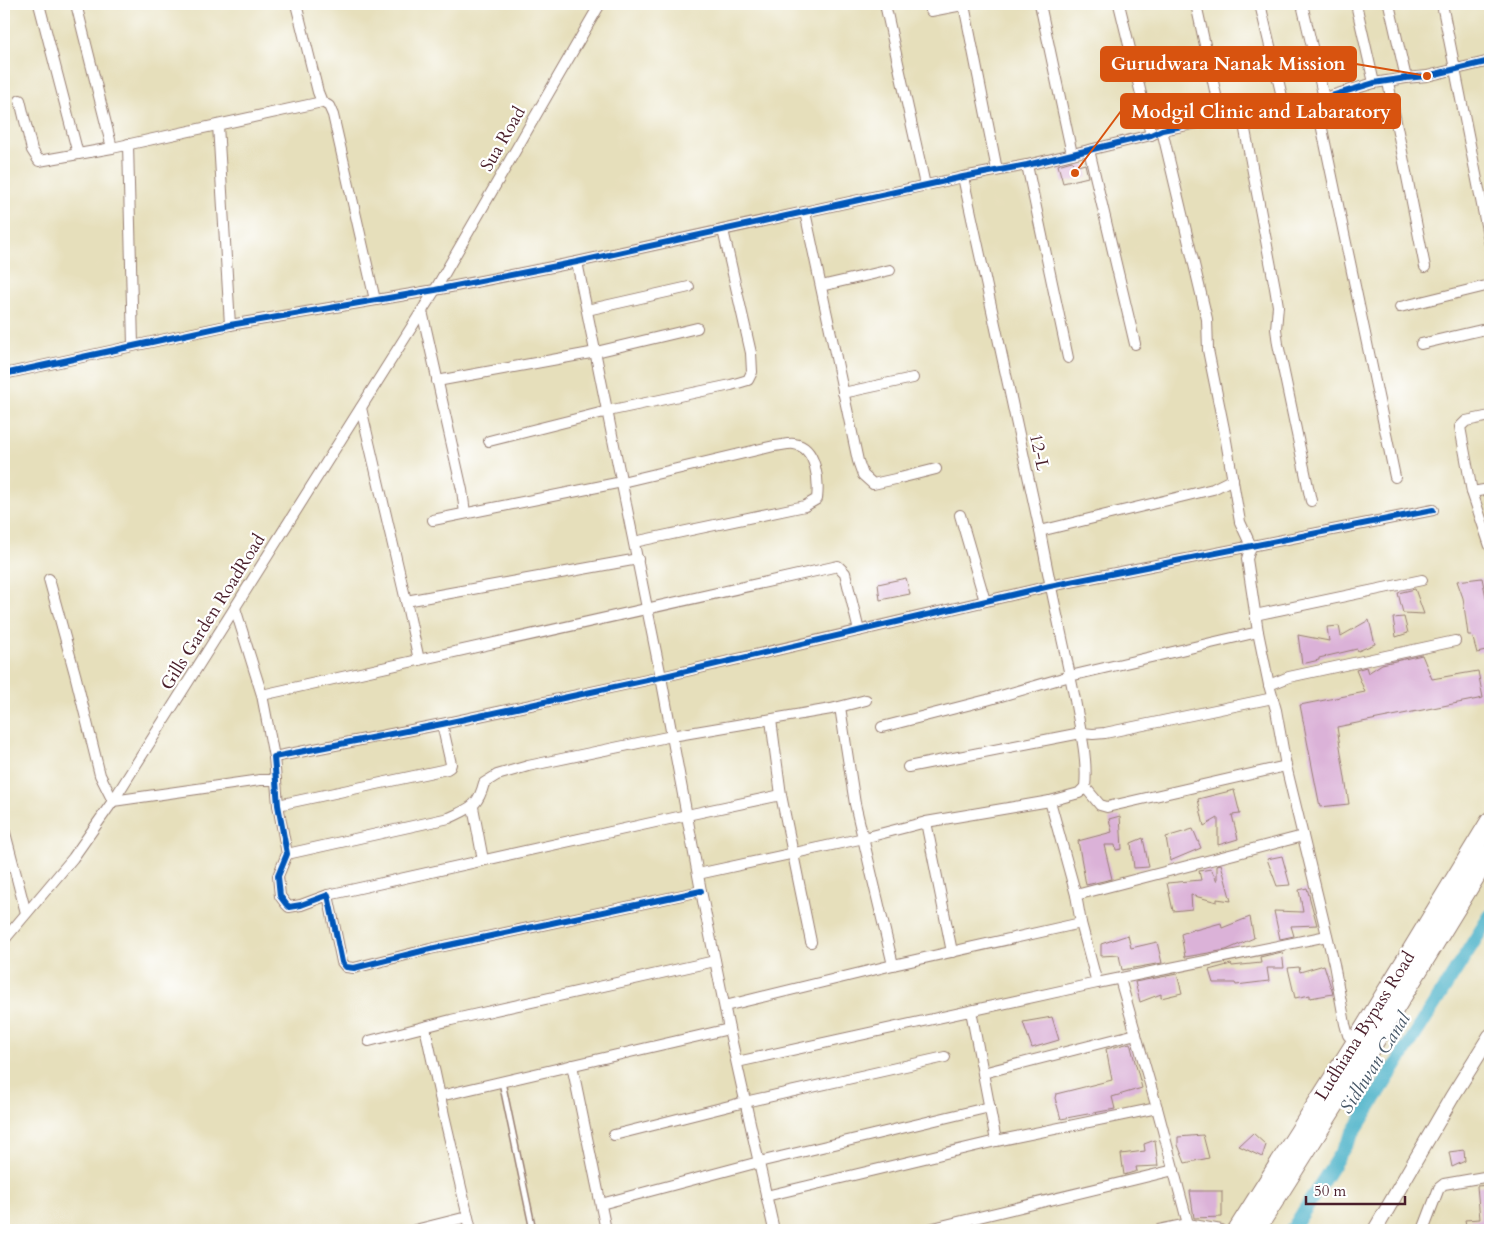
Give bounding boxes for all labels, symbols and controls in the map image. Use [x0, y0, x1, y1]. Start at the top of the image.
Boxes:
callout: Gurudwara Nanak Mission [1101, 47, 1356, 81]
text: Gurudwara Nanak Mission [1111, 51, 1346, 77]
callout: Modgil Clinic and Labaratory [1121, 94, 1400, 128]
text: Modgil Clinic and Labaratory [1131, 99, 1391, 125]
street label: Sua Road [474, 102, 532, 176]
street label: 12-L [1023, 431, 1055, 473]
street label: Gills Garden RoadRoad [155, 529, 271, 695]
street label: Ludhiana Bypass Road [1309, 946, 1421, 1105]
water label: Sidhwan Canal [1333, 1007, 1417, 1119]
scale bar [1306, 1174, 1405, 1206]
text: 50 m [1314, 1181, 1346, 1201]

